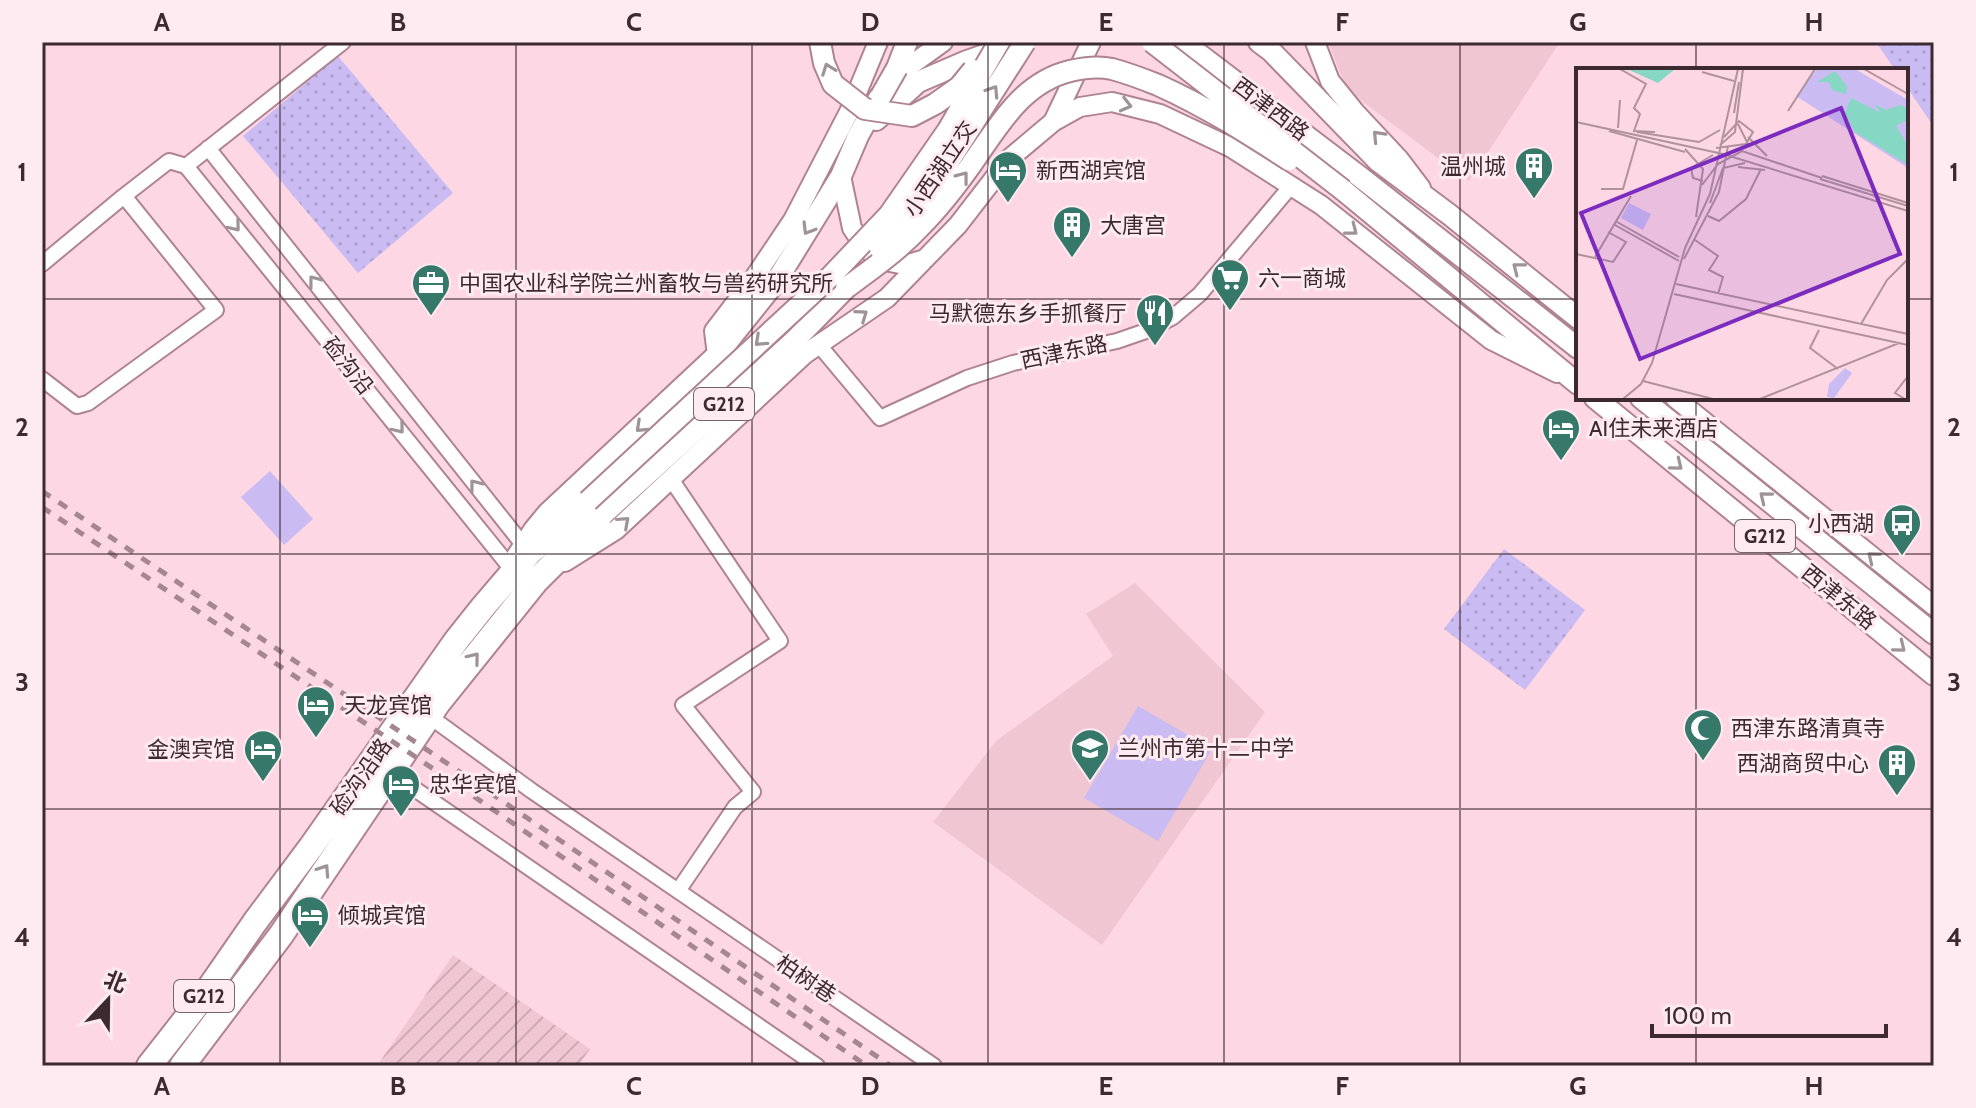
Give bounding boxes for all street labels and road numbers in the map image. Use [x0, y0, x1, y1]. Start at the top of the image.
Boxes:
street label: 西津西路 [1228, 72, 1314, 146]
street label: 小西湖立交 [898, 116, 982, 222]
street label: 西津东路 [1018, 330, 1110, 374]
street label: 硷沟沿 [317, 332, 379, 400]
road number: G212 [694, 388, 754, 420]
road number: G212 [1735, 520, 1795, 552]
street label: 西津东路 [1796, 559, 1882, 635]
street label: 硷沟沿路 [325, 733, 397, 821]
street label: 柏树巷 [771, 949, 841, 1009]
road number: G212 [174, 980, 234, 1012]

